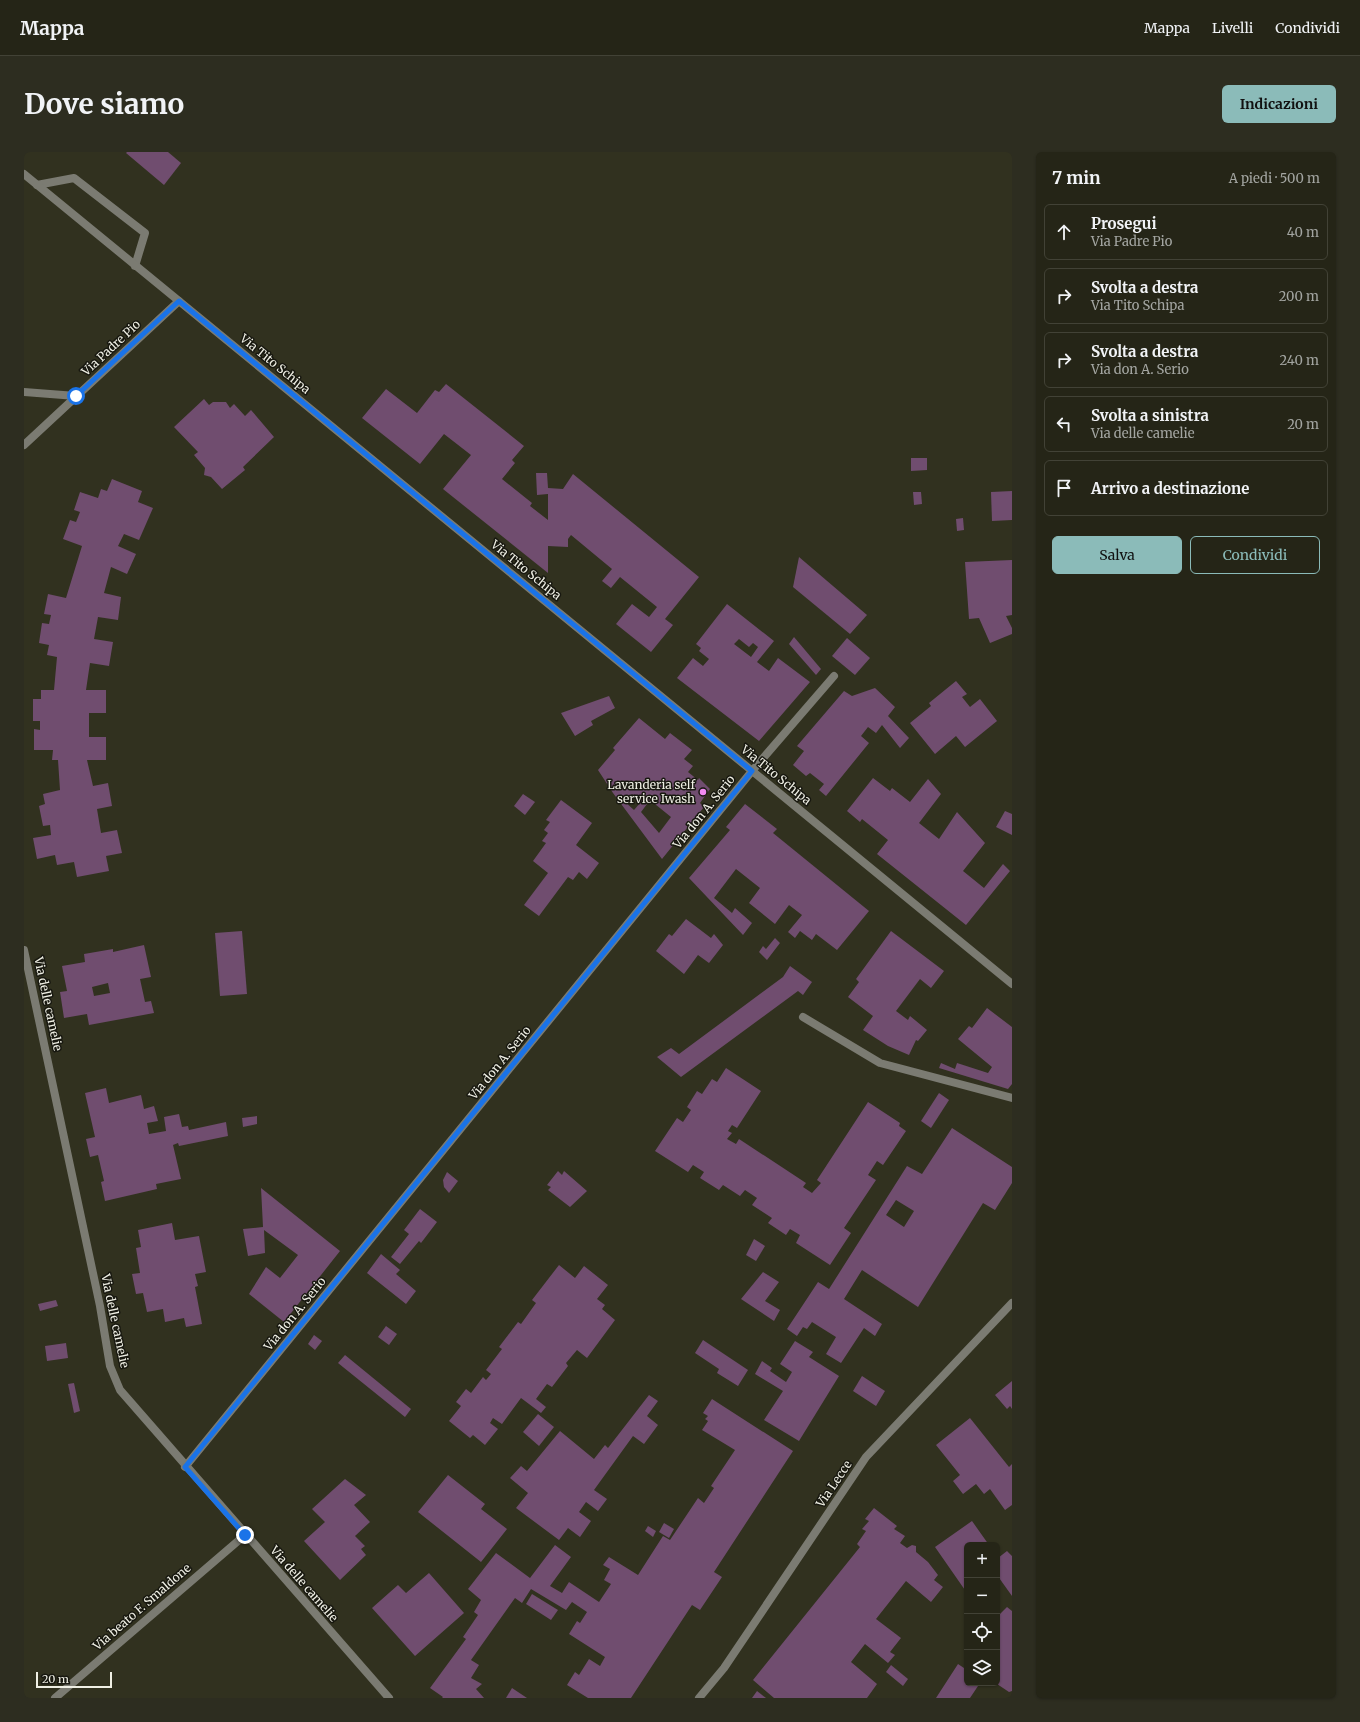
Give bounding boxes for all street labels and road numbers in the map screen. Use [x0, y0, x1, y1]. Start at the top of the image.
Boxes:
street label: Via Padre Pio [77, 317, 143, 379]
street label: Via Tito Schipa [236, 330, 314, 397]
street label: Via Tito Schipa [487, 536, 565, 603]
street label: Via Tito Schipa [737, 741, 815, 808]
street label: Via don A. Serio [669, 772, 738, 852]
street label: Via delle camelie [31, 955, 66, 1052]
street label: Via don A. Serio [465, 1023, 534, 1103]
street label: Via delle camelie [98, 1272, 133, 1369]
street label: Via don A. Serio [260, 1274, 329, 1354]
street label: Via Lecce [812, 1457, 855, 1511]
street label: Via delle camelie [267, 1542, 341, 1625]
street label: Via beato F. Smaldone [89, 1560, 194, 1654]

